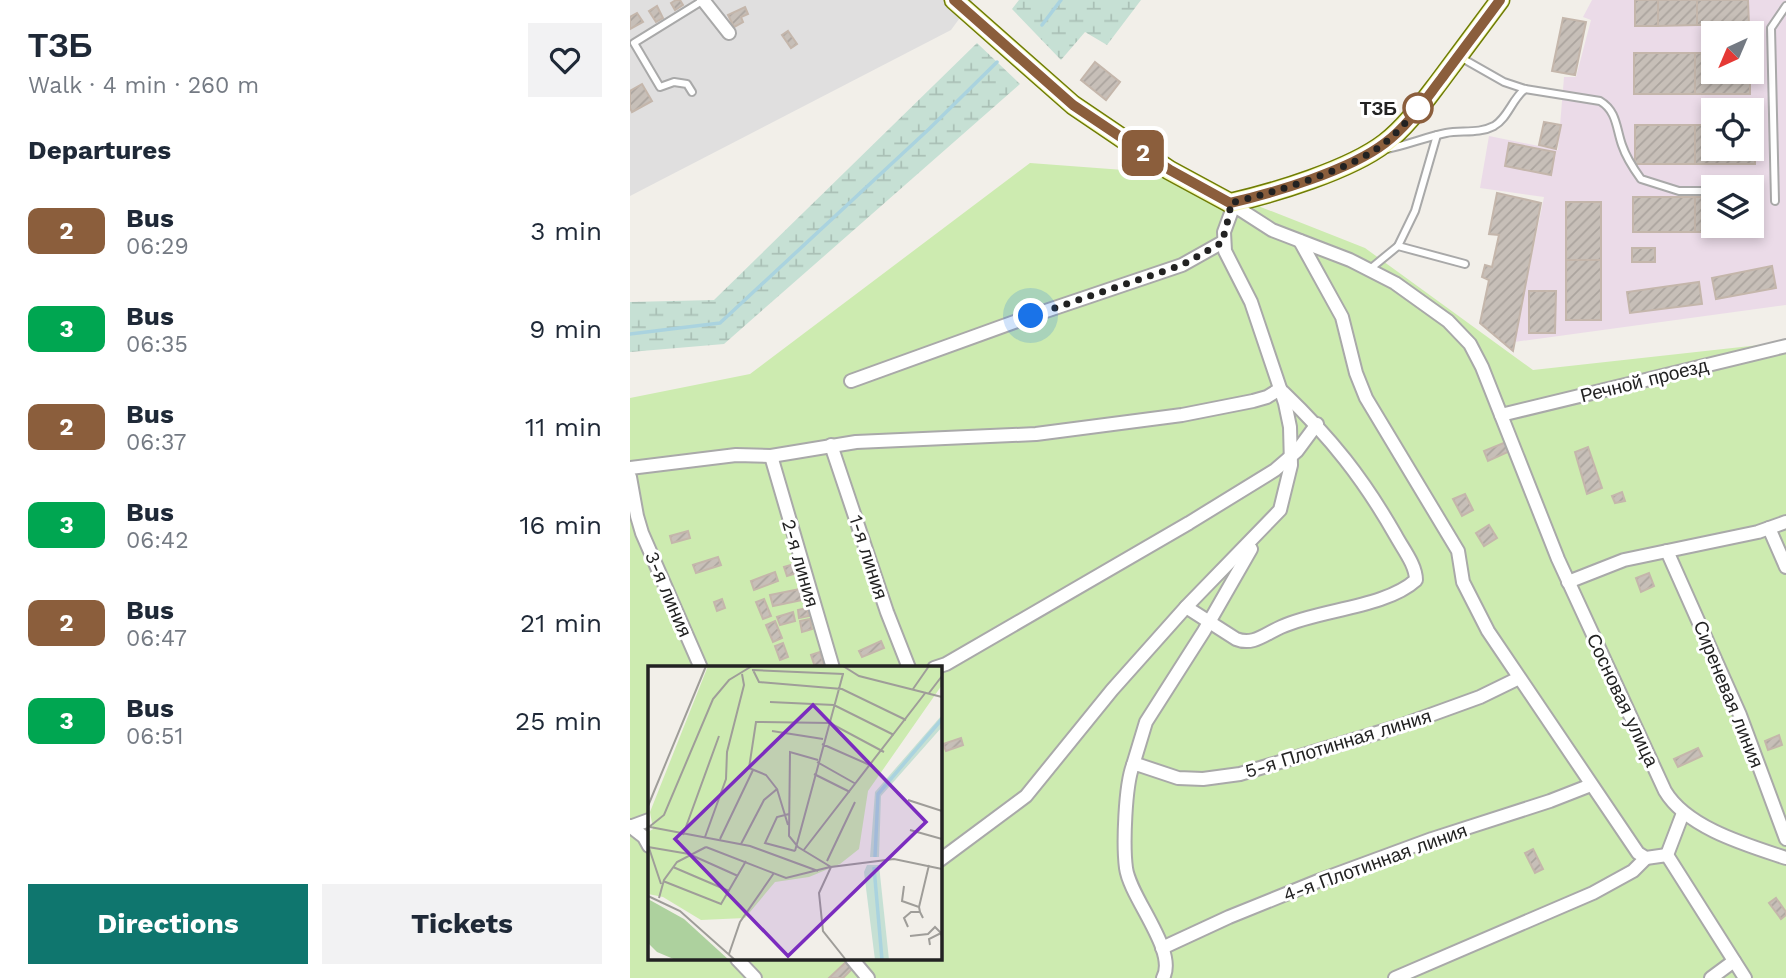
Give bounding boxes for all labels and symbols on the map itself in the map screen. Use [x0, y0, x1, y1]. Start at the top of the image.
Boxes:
north arrow [1701, 21, 1764, 84]
marker: ТЗБ [1403, 93, 1433, 123]
place label: ТЗБ [1360, 97, 1397, 120]
line badge: 2 [1120, 130, 1166, 176]
your location [1013, 298, 1048, 333]
street label: Речной проезд [1578, 354, 1710, 407]
street label: 1-я линия [844, 512, 893, 602]
street label: 2-я линия [777, 517, 824, 610]
street label: 3-я линия [640, 548, 697, 640]
street label: Сиреневая линия [1688, 617, 1769, 771]
street label: Сосновая улица [1582, 630, 1664, 771]
inset map [648, 666, 942, 960]
street label: 5-я Плотинная линия [1242, 704, 1434, 783]
street label: 4-я Плотинная линия [1280, 819, 1470, 906]

